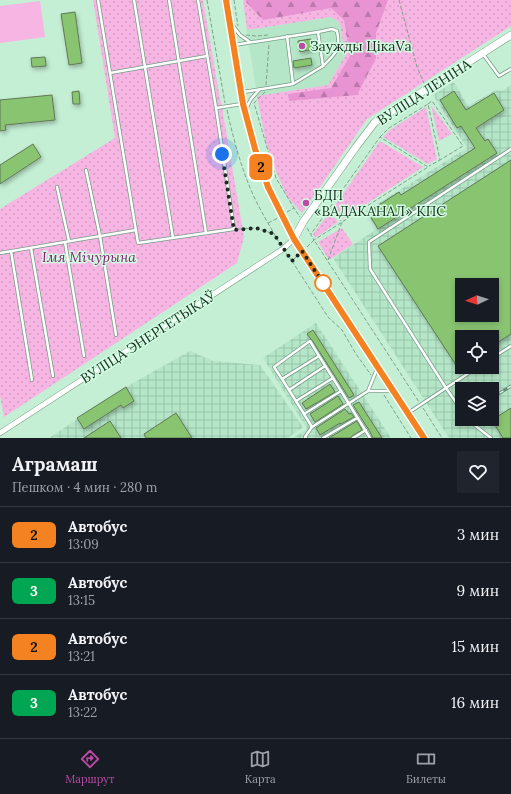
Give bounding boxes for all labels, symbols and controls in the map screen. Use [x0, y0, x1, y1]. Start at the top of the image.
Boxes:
place label: Заужды ЦікаVа [310, 37, 412, 55]
marker: Заужды ЦікаVа [297, 41, 307, 51]
street label: ВУЛІЦА ЛЕНІНА [374, 55, 475, 129]
your location [212, 144, 232, 164]
line badge: 2 [248, 154, 274, 180]
text: 2 [257, 158, 265, 176]
place label: БДП «ВАДАКАНАЛ» КПС [314, 186, 446, 220]
marker: БДП «ВАДАКАНАЛ» КПС [301, 198, 311, 208]
park label: Імя Мічурына [42, 248, 136, 266]
unlabelled marker [314, 274, 332, 292]
north arrow [455, 278, 499, 322]
map controls [455, 278, 499, 426]
street label: ВУЛІЦА ЭНЕРГЕТЫКАЎ [77, 286, 219, 387]
button: locate [455, 330, 499, 374]
button: layers [455, 382, 499, 426]
button: heart [457, 451, 499, 493]
text: Аграмаш [12, 452, 98, 476]
text: Пешком · 4 мин · 280 m [12, 479, 157, 496]
text: Автобус [68, 517, 127, 536]
text: 3 мин [457, 525, 499, 544]
text: 2 [30, 526, 38, 544]
text: 13:09 [68, 536, 99, 553]
text: Автобус [68, 573, 127, 592]
text: 9 мин [457, 581, 499, 600]
text: 3 [30, 582, 38, 600]
text: 13:15 [68, 592, 95, 609]
text: Автобус [68, 629, 127, 648]
text: 15 мин [452, 637, 499, 656]
text: 2 [30, 638, 38, 656]
text: 13:21 [68, 648, 95, 665]
text: Автобус [68, 685, 127, 704]
text: 16 мин [451, 693, 499, 712]
text: 3 [30, 694, 38, 712]
text: 13:22 [68, 704, 97, 721]
tab: Маршрут [65, 748, 114, 786]
tab: Карта [245, 748, 276, 786]
tab: Билеты [406, 748, 446, 786]

